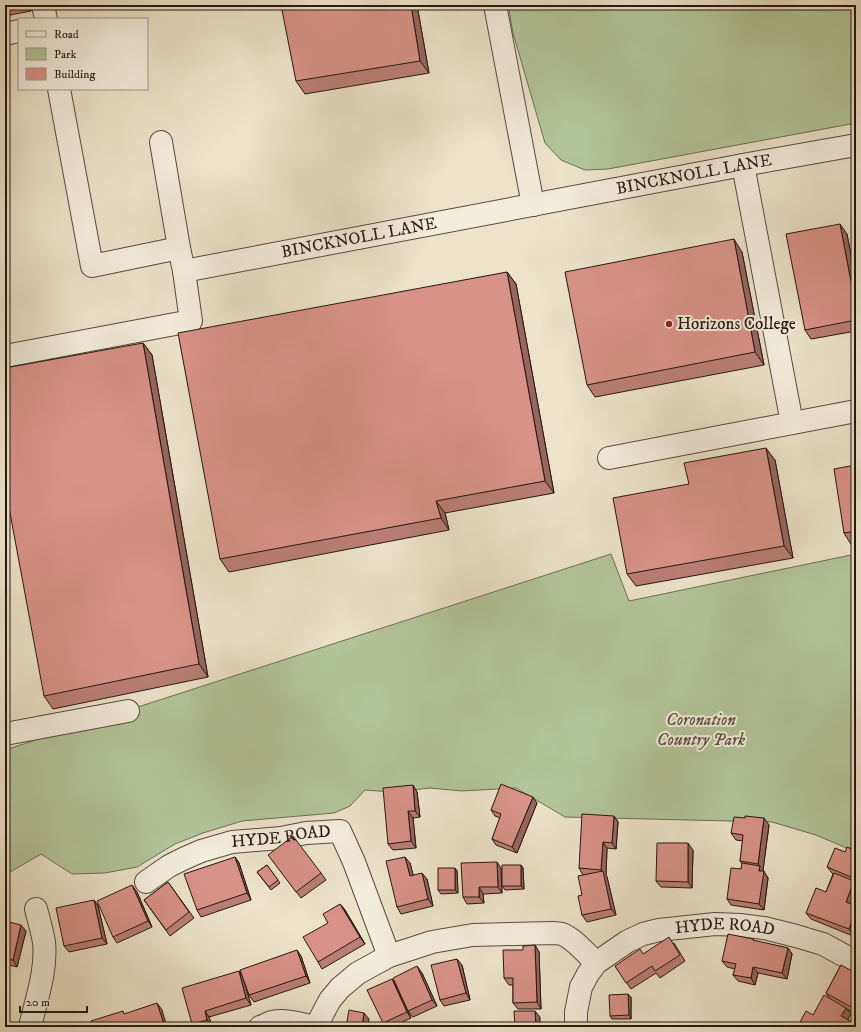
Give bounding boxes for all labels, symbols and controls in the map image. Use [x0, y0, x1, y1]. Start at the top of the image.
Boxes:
legend [18, 18, 148, 90]
text: Road [54, 27, 79, 42]
text: Park [54, 47, 76, 62]
text: Building [54, 67, 95, 82]
street label: BINCKNOLL LANE [614, 149, 774, 200]
street label: BINCKNOLL LANE [279, 212, 439, 263]
place label: Horizons College [677, 313, 796, 335]
marker: Horizons College [664, 319, 674, 329]
park label: Coronation Country Park [657, 709, 746, 751]
street label: HYDE ROAD [230, 821, 331, 853]
street label: HYDE ROAD [674, 913, 777, 941]
scale bar [20, 988, 87, 1014]
text: 20 m [26, 995, 50, 1010]

